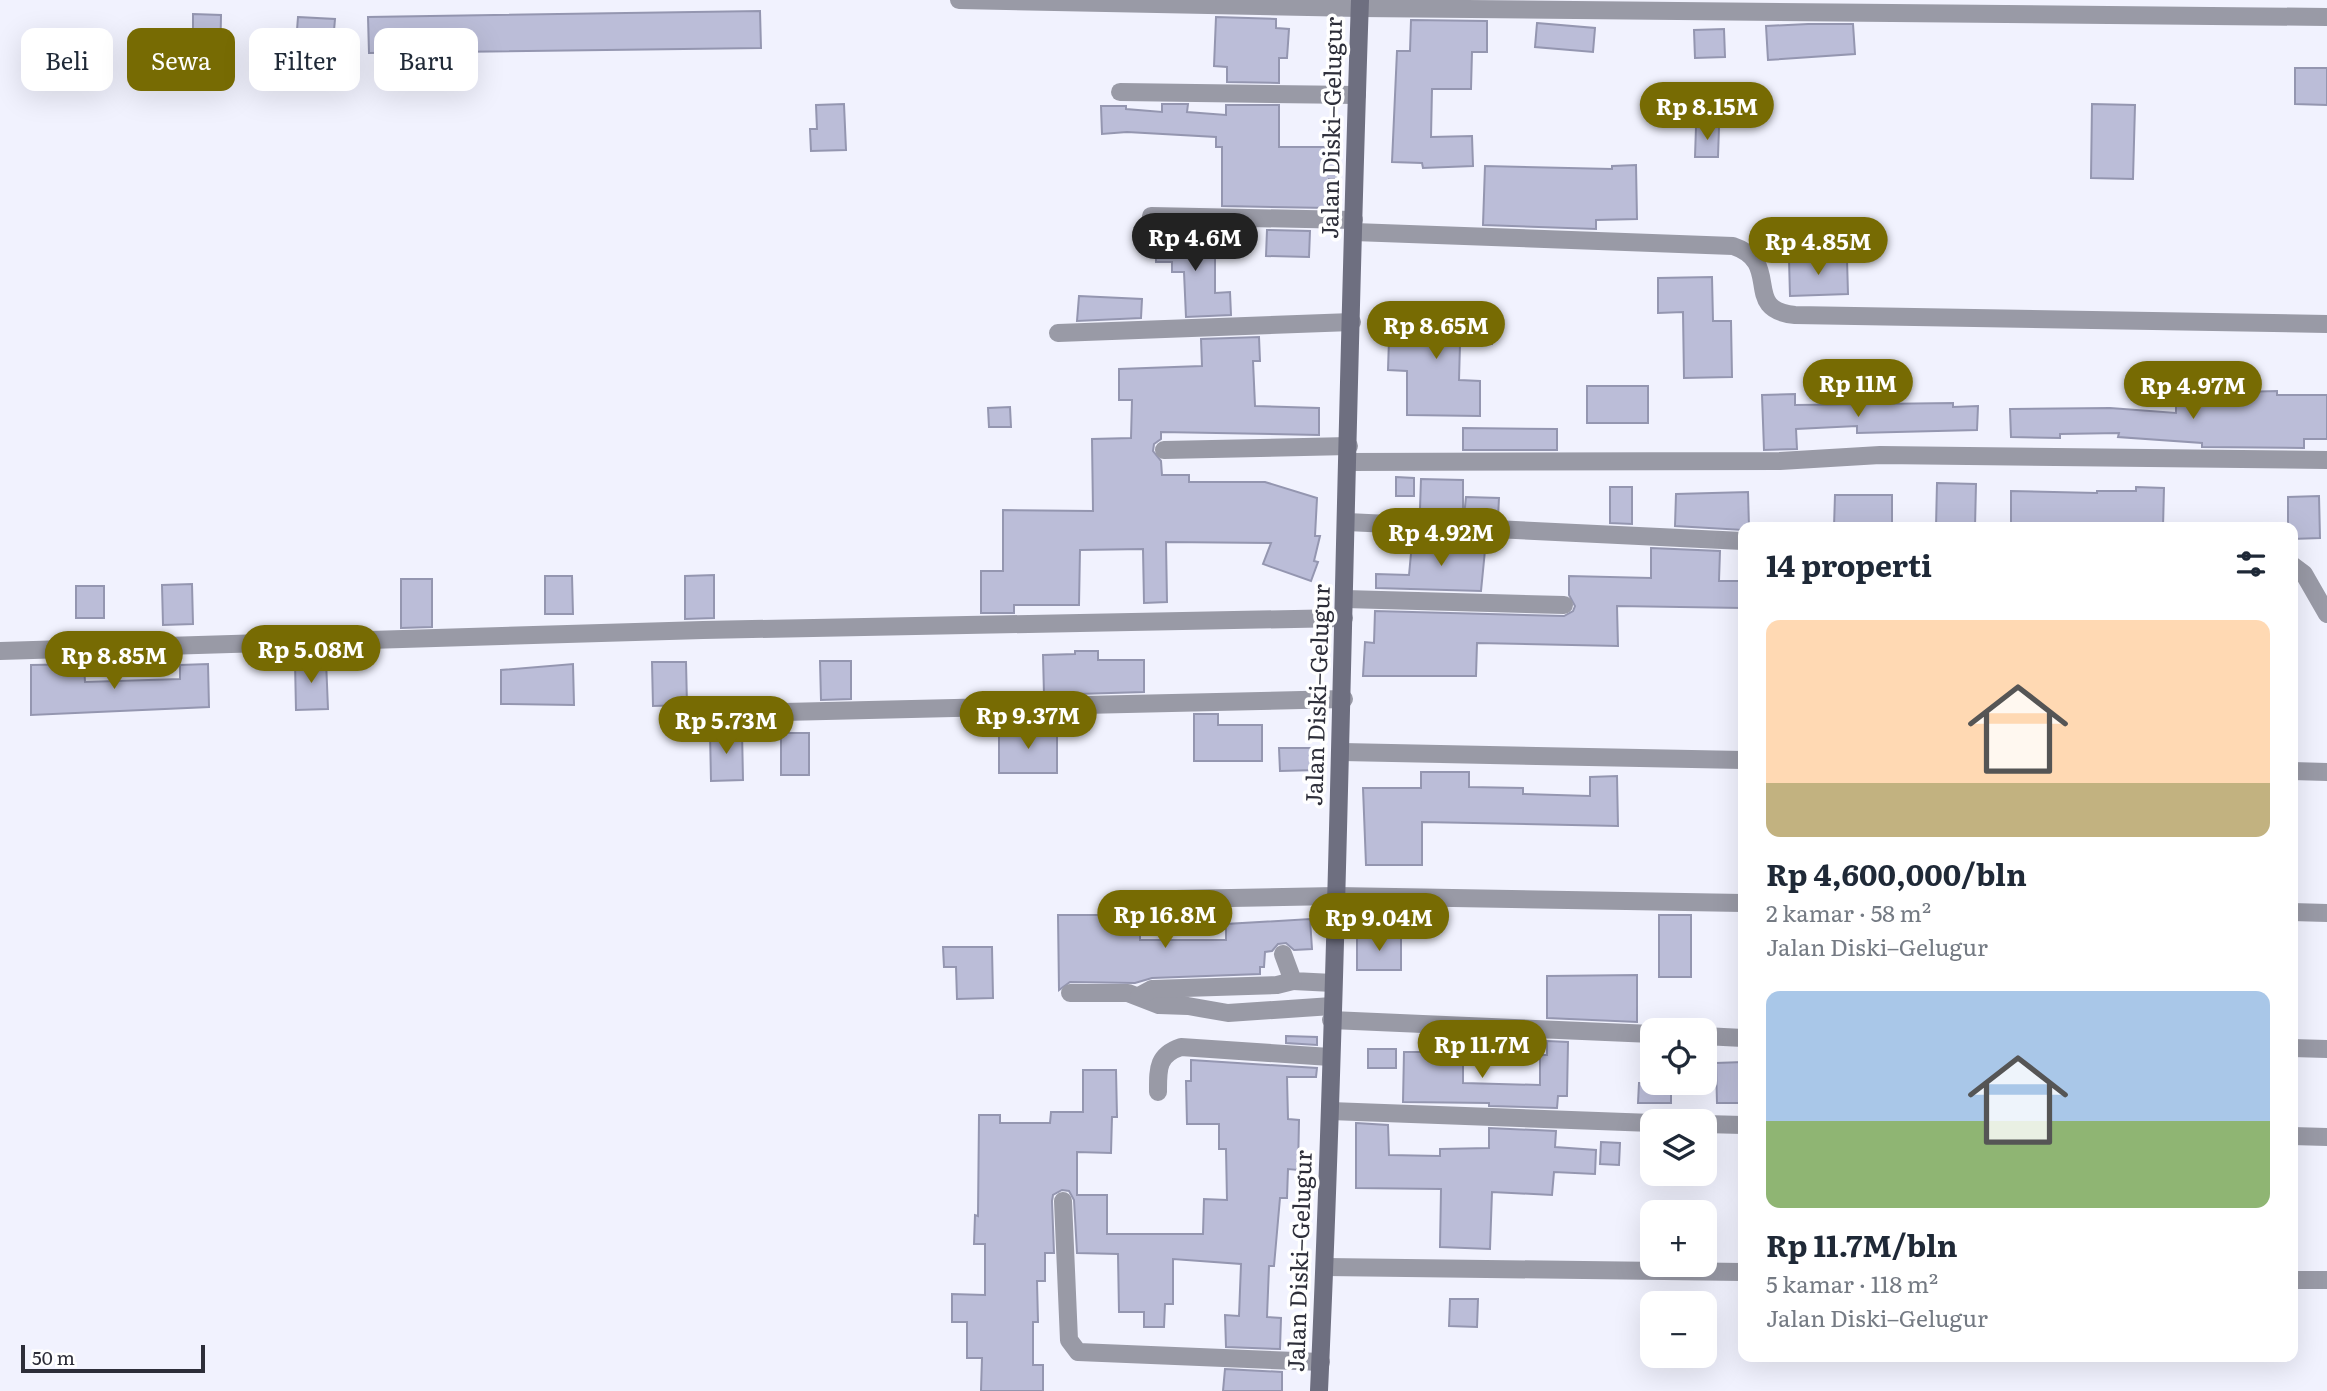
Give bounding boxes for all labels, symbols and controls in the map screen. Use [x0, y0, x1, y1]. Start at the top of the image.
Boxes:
street label: Jalan Diski–Gelugur [1311, 17, 1349, 239]
chip: Beli [21, 28, 113, 91]
chip: Sewa [127, 28, 235, 91]
chip: Filter [249, 28, 360, 91]
chip: Baru [374, 28, 478, 91]
pin: Rp 8.15M [1635, 82, 1779, 142]
text: Rp 8.15M [1656, 88, 1758, 122]
pin: Rp 4.6M [1130, 214, 1260, 273]
pin: Rp 4.85M [1746, 218, 1890, 277]
text: Rp 4.6M [1148, 219, 1242, 253]
text: Rp 4.85M [1765, 223, 1871, 257]
pin: Rp 8.65M [1364, 302, 1508, 361]
text: Rp 8.65M [1383, 307, 1489, 341]
pin: Rp 11M [1801, 360, 1915, 419]
pin: Rp 4.97M [2121, 362, 2265, 421]
text: Rp 11M [1819, 365, 1897, 399]
text: Rp 4.97M [2140, 367, 2246, 401]
pin: Rp 4.92M [1369, 508, 1513, 568]
text: Rp 4.92M [1388, 514, 1494, 548]
text: 14 properti [1766, 542, 1932, 586]
icon: filters [2232, 545, 2270, 583]
street label: Jalan Diski–Gelugur [1295, 583, 1337, 806]
pin: Rp 5.08M [239, 626, 383, 685]
text: Rp 5.08M [257, 631, 365, 665]
pin: Rp 8.85M [42, 632, 186, 691]
text: Rp 8.85M [61, 637, 167, 671]
icon: home [1955, 666, 2081, 792]
pin: Rp 9.37M [956, 692, 1100, 751]
pin: Rp 5.73M [654, 696, 798, 756]
text: Rp 9.37M [976, 697, 1080, 731]
text: Rp 5.73M [675, 702, 777, 736]
text: Rp 4,600,000/bln [1766, 851, 2027, 895]
pin: Rp 16.8M [1093, 890, 1237, 950]
pin: Rp 9.04M [1307, 894, 1451, 953]
text: 2 kamar · 58 m² [1766, 895, 1931, 929]
text: Rp 16.8M [1113, 896, 1217, 930]
text: Rp 9.04M [1325, 899, 1433, 933]
text: Jalan Diski–Gelugur [1766, 929, 1988, 963]
map controls [1640, 1018, 1717, 1368]
button: locate [1640, 1018, 1717, 1095]
pin: Rp 11.7M [1410, 1020, 1554, 1080]
text: Rp 11.7M [1434, 1026, 1530, 1060]
icon: home [1955, 1037, 2081, 1163]
button: layers [1640, 1109, 1717, 1186]
street label: Jalan Diski–Gelugur [1277, 1149, 1319, 1372]
button: + [1640, 1200, 1717, 1277]
text: Rp 11.7M/bln [1766, 1222, 1958, 1266]
text: 5 kamar · 118 m² [1766, 1266, 1938, 1300]
button: − [1640, 1291, 1717, 1368]
text: Jalan Diski–Gelugur [1766, 1300, 1988, 1334]
scale bar [21, 1342, 205, 1374]
text: 50 m [32, 1343, 75, 1371]

